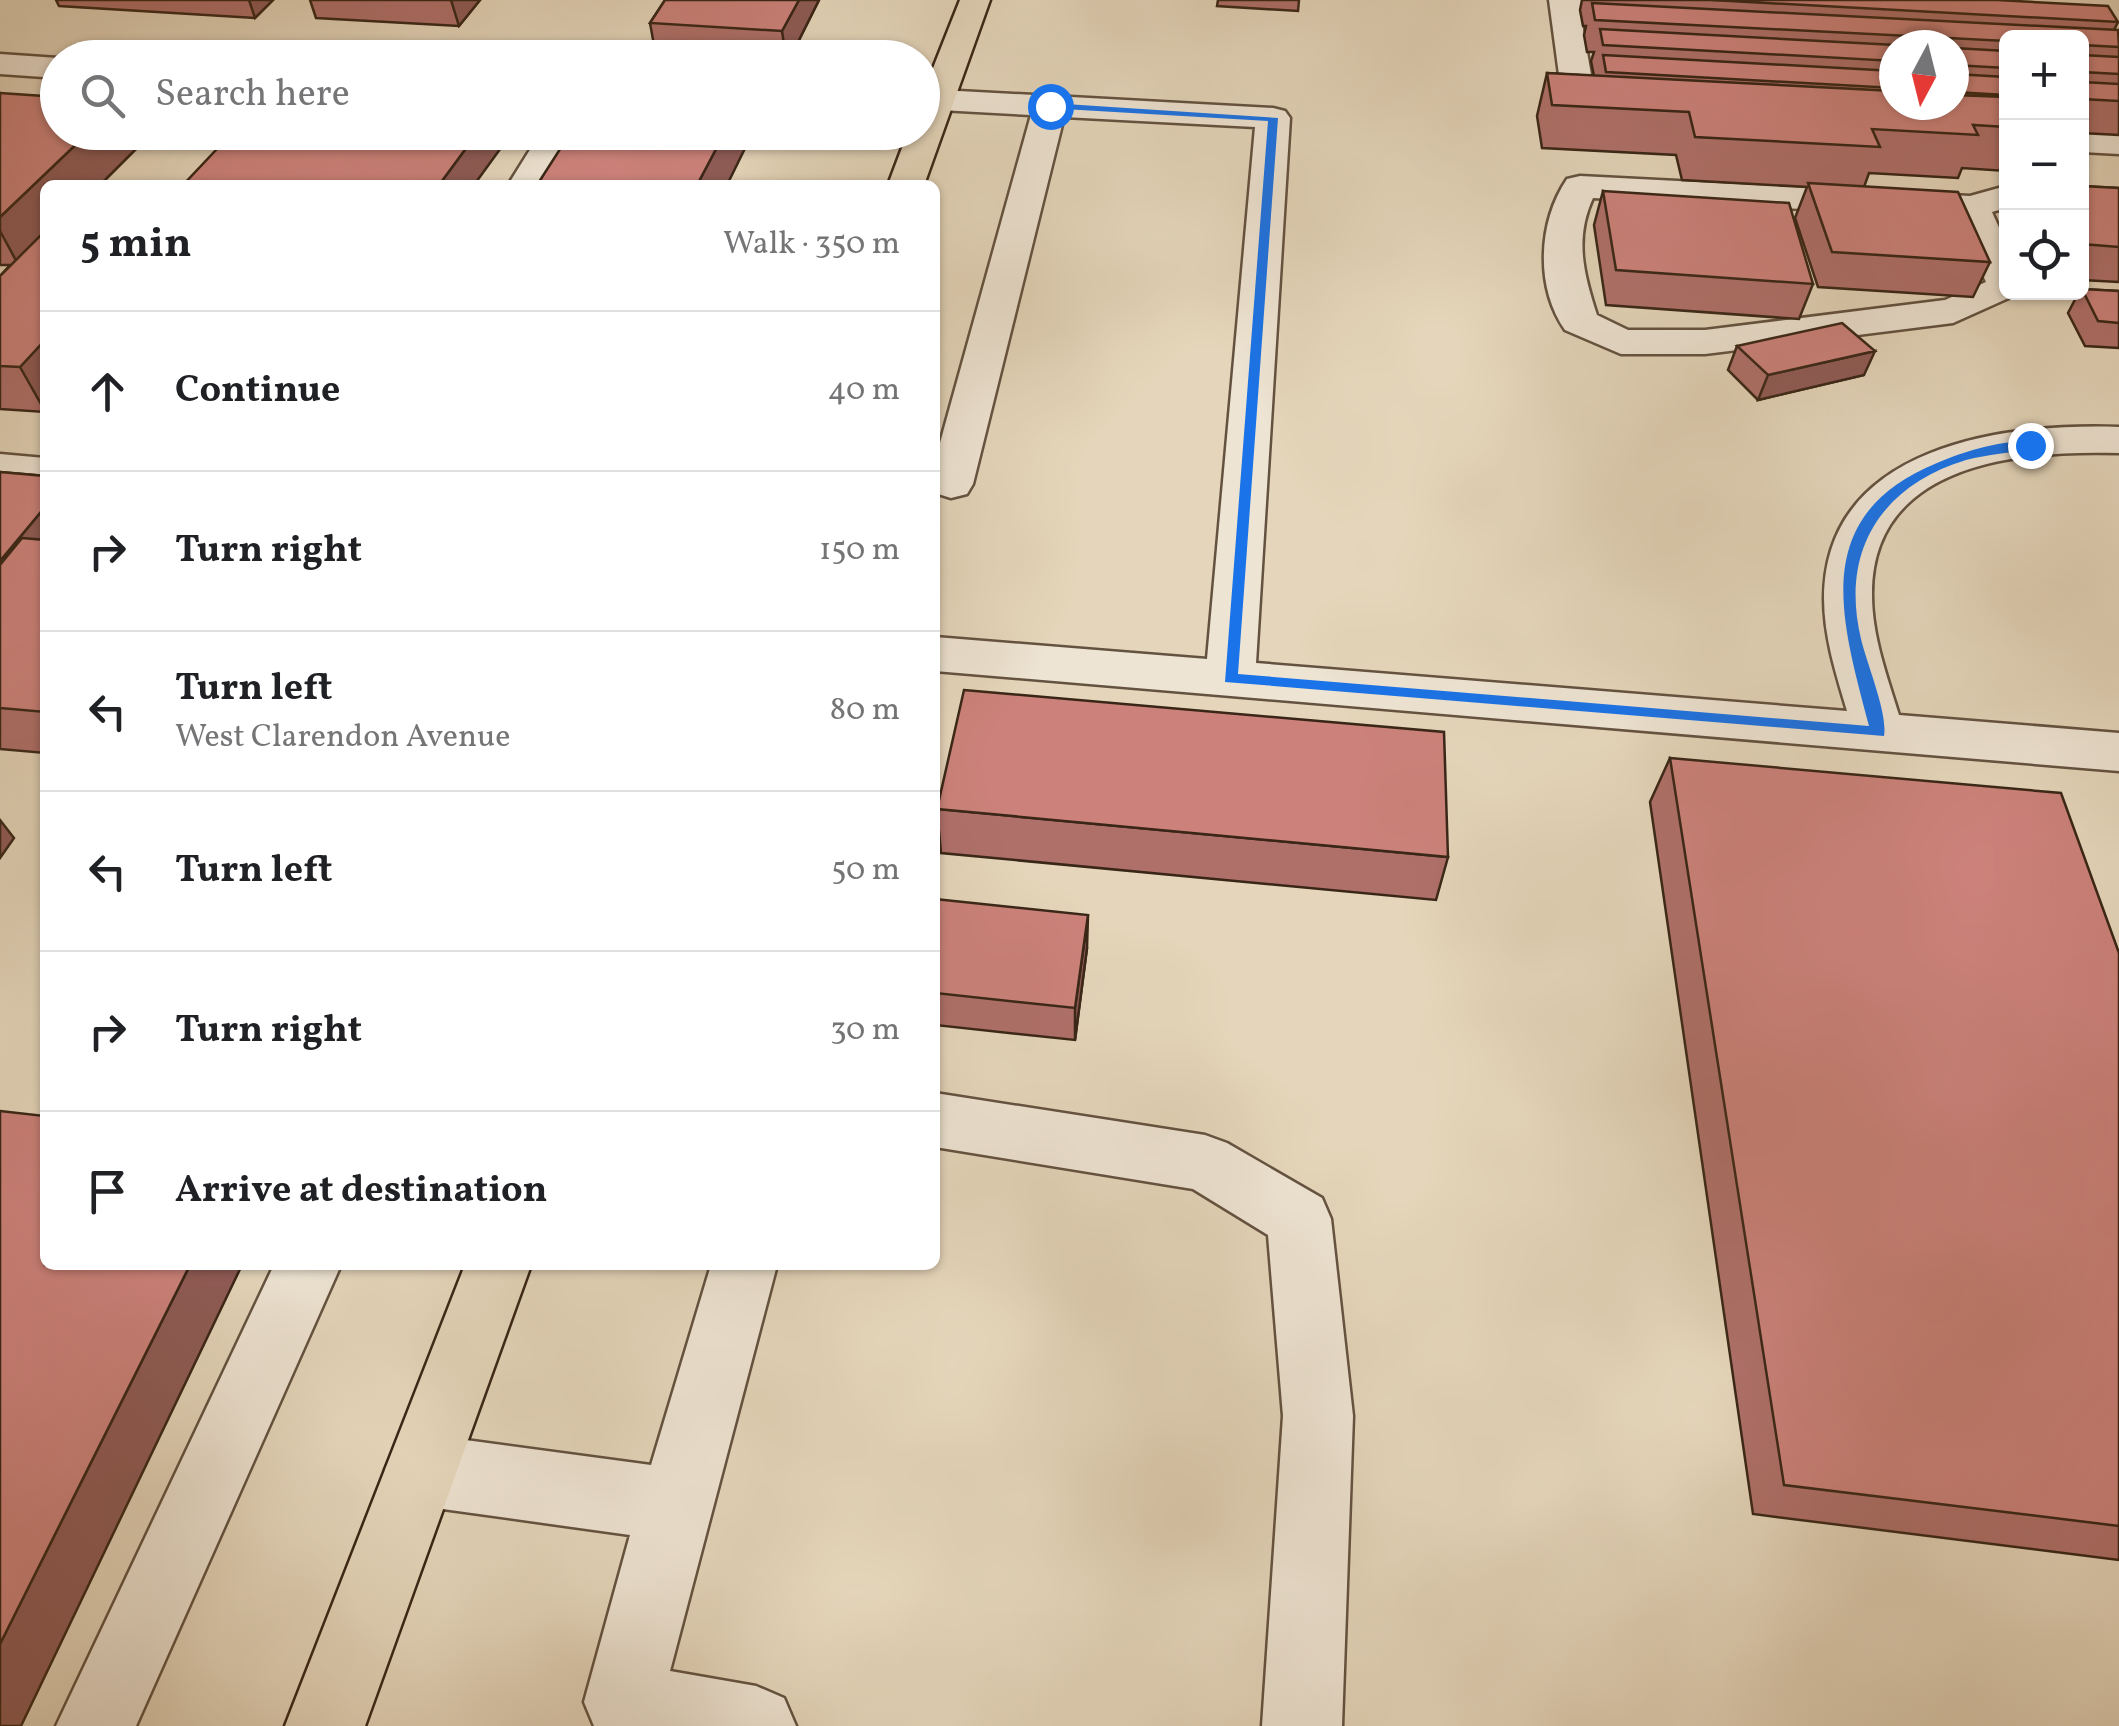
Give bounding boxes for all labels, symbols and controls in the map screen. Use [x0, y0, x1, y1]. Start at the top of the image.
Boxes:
north arrow [1879, 30, 1969, 120]
map controls [1999, 30, 2089, 300]
button: + [1999, 30, 2089, 120]
search box [40, 40, 940, 150]
icon: search [75, 68, 130, 123]
text: Search here [155, 69, 350, 122]
route start [1028, 84, 1074, 130]
button: − [1999, 120, 2089, 210]
button: locate [1999, 210, 2089, 300]
text: 5 min [80, 216, 192, 275]
text: Walk · 350 m [723, 223, 900, 267]
icon: ahead [80, 364, 135, 419]
text: Continue [175, 365, 340, 418]
text: 40 m [828, 369, 900, 413]
route end [2008, 423, 2054, 469]
icon: right [80, 524, 135, 579]
text: Turn right [175, 525, 362, 578]
text: 150 m [819, 529, 900, 573]
text: Turn left [175, 663, 332, 716]
icon: left [80, 684, 135, 739]
text: 80 m [830, 689, 900, 733]
text: West Clarendon Avenue [175, 716, 510, 760]
icon: left [80, 844, 135, 899]
text: Turn left [175, 845, 332, 898]
text: 50 m [831, 849, 900, 893]
icon: right [80, 1004, 135, 1059]
text: Turn right [175, 1005, 362, 1058]
text: 30 m [830, 1009, 900, 1053]
icon: arrive [80, 1164, 135, 1219]
text: Arrive at destination [175, 1165, 548, 1218]

